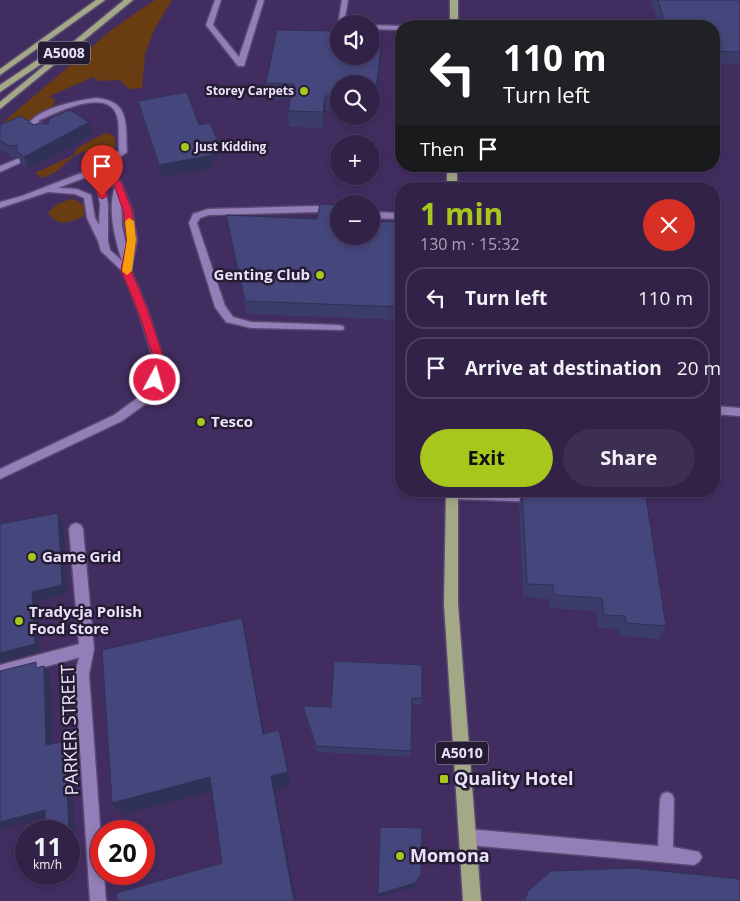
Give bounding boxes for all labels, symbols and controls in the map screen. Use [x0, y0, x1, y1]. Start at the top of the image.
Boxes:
map controls [330, 15, 380, 245]
button: sound [330, 15, 380, 65]
text: 110 m [503, 34, 607, 81]
icon: left [420, 40, 485, 105]
road number: A5008 [38, 42, 90, 64]
button: search [330, 75, 380, 125]
text: Turn left [503, 79, 590, 109]
place label: Storey Carpets [206, 82, 294, 99]
marker: Storey Carpets [298, 85, 310, 97]
button: + [330, 135, 380, 185]
icon: arrive [474, 135, 502, 163]
text: Then [420, 136, 464, 162]
place label: Just Kidding [194, 138, 267, 155]
marker: Just Kidding [179, 141, 191, 153]
pin [81, 145, 123, 196]
icon: arrive [88, 152, 116, 180]
text: 1 min [420, 193, 503, 234]
button: − [330, 195, 380, 245]
button: close [643, 199, 695, 251]
text: 130 m · 15:32 [420, 233, 520, 255]
place label: Genting Club [214, 264, 310, 284]
marker: Genting Club [314, 269, 326, 281]
icon: left [422, 284, 450, 312]
text: Turn left [465, 285, 547, 311]
text: 110 m [638, 285, 693, 311]
position arrow [128, 353, 180, 405]
icon: arrive [422, 354, 450, 382]
text: Arrive at destination [465, 355, 662, 381]
text: 20 m [677, 355, 721, 381]
place label: Tesco [211, 411, 253, 431]
marker: Tesco [195, 416, 207, 428]
button: Exit [420, 429, 553, 487]
button: Share [563, 429, 695, 487]
place label: Game Grid [42, 546, 121, 566]
marker: Game Grid [26, 551, 38, 563]
place label: Tradycja Polish Food Store [29, 601, 142, 638]
marker: Tradycja Polish Food Store [13, 615, 25, 627]
street label: PARKER STREET [55, 664, 83, 796]
road number: A5010 [436, 741, 488, 764]
place label: Quality Hotel [454, 766, 574, 790]
marker: Quality Hotel [438, 773, 450, 785]
speed limit sign: 20 [90, 820, 155, 885]
text: 11 [33, 829, 62, 863]
place label: Momona [410, 843, 490, 867]
marker: Momona [394, 850, 406, 862]
text: km/h [33, 856, 62, 873]

